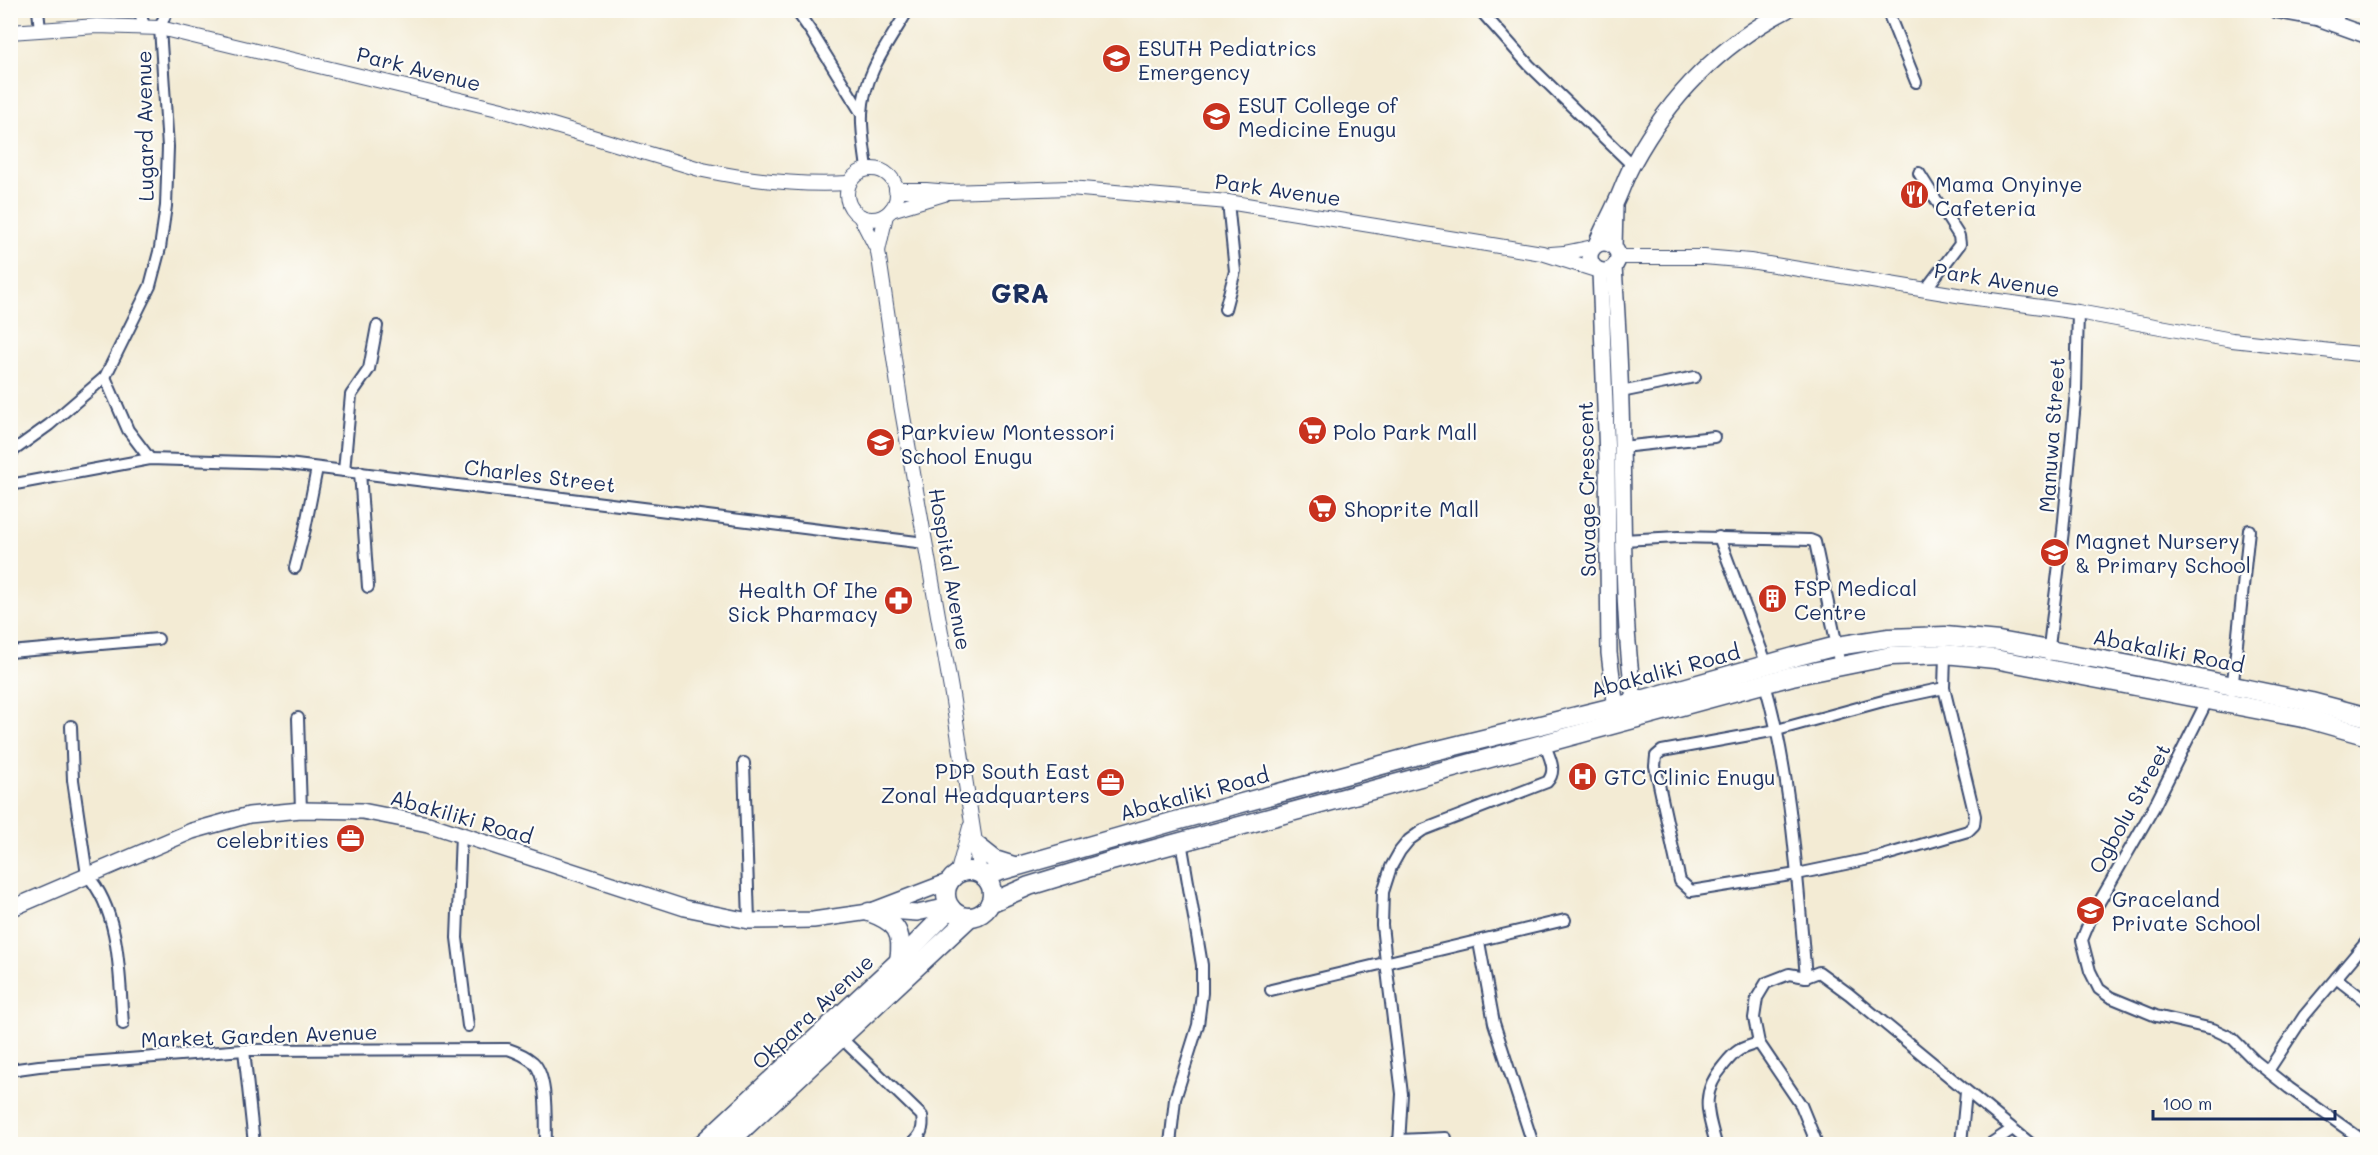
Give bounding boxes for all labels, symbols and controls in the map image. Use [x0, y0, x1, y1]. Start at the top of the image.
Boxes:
place label: ESUTH Pediatrics Emergency [1138, 34, 1317, 85]
street label: Park Avenue [354, 40, 484, 96]
school or university icon: ESUTH Pediatrics Emergency [1101, 43, 1133, 75]
street label: Lugard Avenue [129, 50, 159, 202]
place label: ESUT College of Medicine Enugu [1238, 91, 1399, 142]
school or university icon: ESUT College of Medicine Enugu [1201, 100, 1233, 132]
street label: Park Avenue [1213, 167, 1343, 211]
place label: Mama Onyinye Cafeteria [1935, 170, 2083, 221]
restaurant icon: Mama Onyinye Cafeteria [1898, 179, 1930, 211]
street label: Park Avenue [1932, 256, 2062, 302]
district label: GRA [991, 275, 1049, 310]
street label: Manuwa Street [2032, 356, 2070, 514]
street label: Savage Crescent [1571, 401, 1601, 577]
supermarket icon: Polo Park Mall [1296, 415, 1328, 447]
place label: Parkview Montessori School Enugu [901, 418, 1115, 469]
place label: Polo Park Mall [1333, 418, 1477, 445]
school or university icon: Parkview Montessori School Enugu [864, 427, 896, 459]
street label: Charles Street [463, 452, 617, 498]
street label: Hospital Avenue [923, 486, 979, 652]
supermarket icon: Shoprite Mall [1307, 492, 1339, 524]
place label: Shoprite Mall [1344, 495, 1479, 522]
place label: Magnet Nursery & Primary School [2075, 527, 2251, 578]
school or university icon: Magnet Nursery & Primary School [2038, 536, 2070, 568]
place label: FSP Medical Centre [1794, 574, 1917, 625]
place label: Health Of Ihe Sick Pharmacy [728, 576, 878, 627]
building icon: FSP Medical Centre [1757, 583, 1789, 615]
pharmacy icon: Health Of Ihe Sick Pharmacy [883, 585, 915, 617]
street label: Abakaliki Road [2091, 622, 2247, 678]
street label: Abakaliki Road [1587, 637, 1743, 703]
street label: Ogbolu Street [2082, 738, 2176, 878]
place label: PDP South East Zonal Headquarters [881, 757, 1090, 808]
street label: Abakaliki Road [1116, 760, 1272, 826]
hospital icon: GTC Clinic Enugu [1567, 760, 1599, 792]
place label: GTC Clinic Enugu [1604, 763, 1776, 790]
office icon: PDP South East Zonal Headquarters [1095, 766, 1127, 798]
street label: Abakiliki Road [388, 783, 536, 849]
office icon: celebrities [334, 823, 366, 855]
place label: celebrities [216, 826, 329, 853]
place label: Graceland Private School [2112, 885, 2261, 936]
school or university icon: Graceland Private School [2075, 894, 2107, 926]
street label: Okpara Avenue [745, 948, 879, 1074]
street label: Market Garden Avenue [140, 1017, 378, 1053]
scale bar [2153, 1083, 2334, 1121]
text: 100 m [2162, 1091, 2212, 1115]

